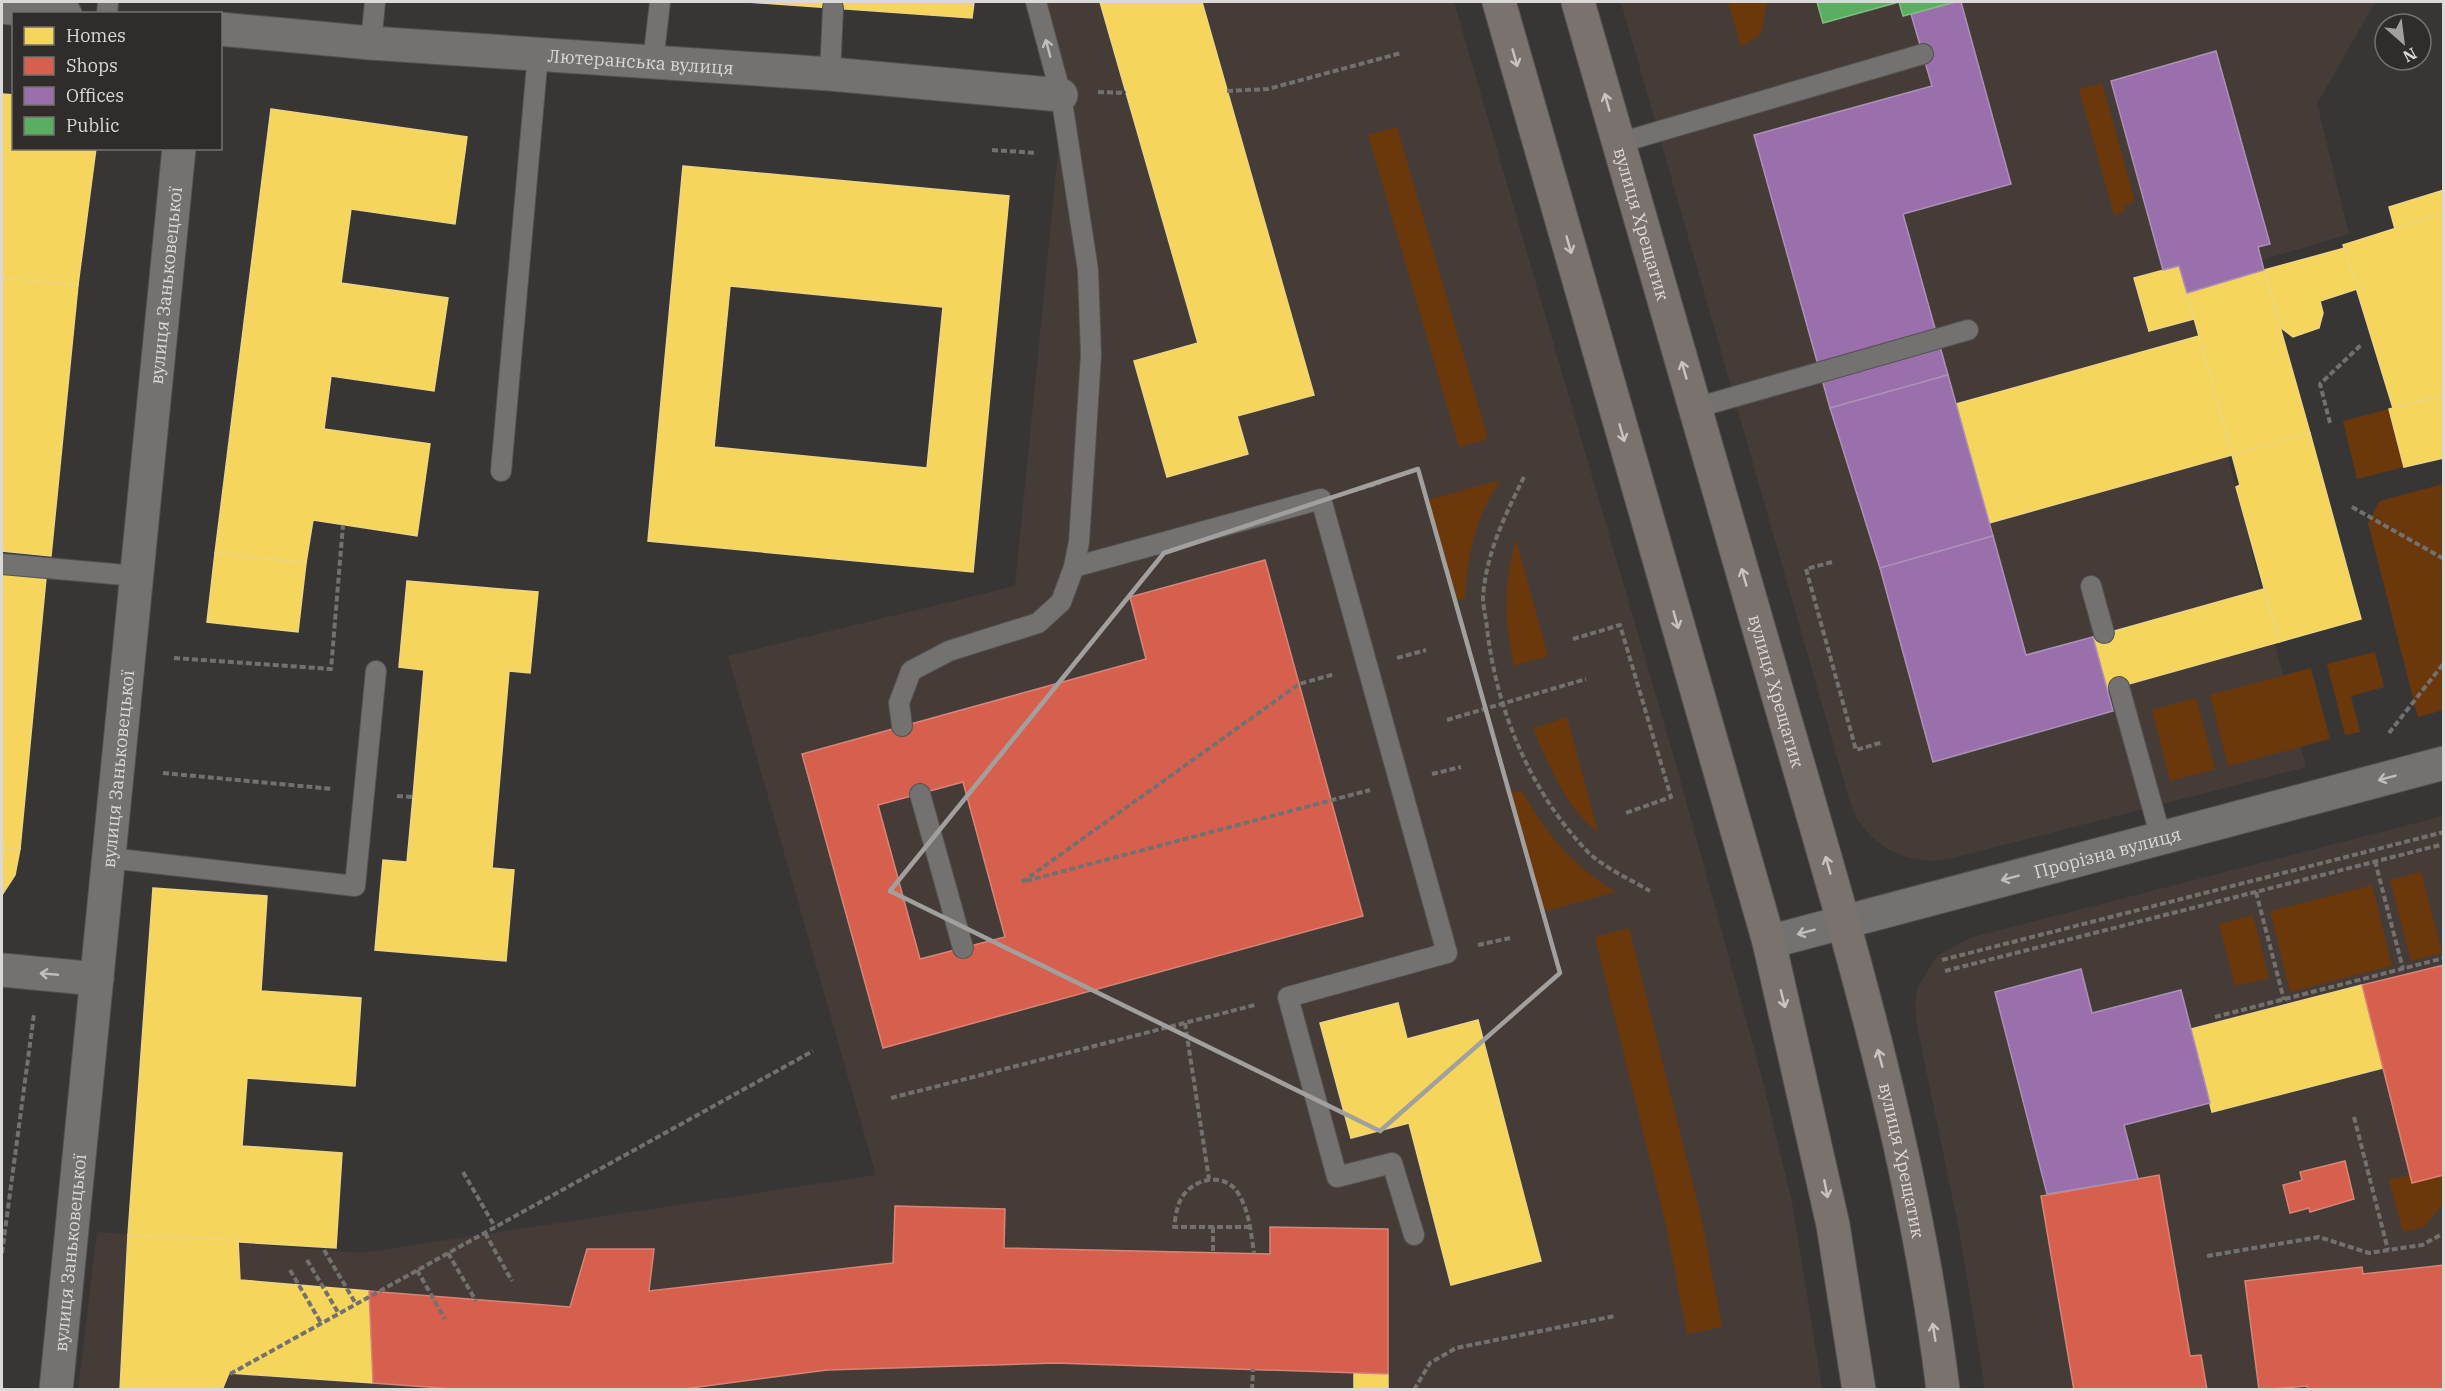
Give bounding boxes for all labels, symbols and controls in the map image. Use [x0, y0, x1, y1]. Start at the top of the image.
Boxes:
legend [12, 12, 222, 150]
north arrow [2373, 12, 2433, 72]
text: Homes [66, 24, 126, 47]
one-way arrow [1042, 39, 1054, 58]
street label: Лютеранська вулиця [547, 43, 735, 79]
text: N [2400, 43, 2420, 67]
one-way arrow [1510, 48, 1521, 67]
text: Shops [66, 54, 118, 77]
text: Offices [66, 84, 124, 107]
one-way arrow [1601, 93, 1612, 112]
text: Public [66, 114, 120, 137]
street label: вулиця Хрещатик [1609, 145, 1675, 304]
street label: вулиця Заньковецької [144, 185, 187, 385]
one-way arrow [1563, 235, 1575, 254]
one-way arrow [1678, 361, 1689, 380]
one-way arrow [1617, 423, 1629, 442]
one-way arrow [1738, 568, 1749, 587]
one-way arrow [1671, 610, 1682, 629]
street label: вулиця Хрещатик [1744, 612, 1810, 771]
street label: вулиця Заньковецької [96, 669, 139, 869]
one-way arrow [2378, 773, 2397, 784]
street label: Прорізна вулиця [2031, 822, 2183, 883]
one-way arrow [1822, 856, 1833, 875]
one-way arrow [2001, 873, 2020, 884]
one-way arrow [1797, 926, 1816, 938]
one-way arrow [40, 968, 60, 979]
one-way arrow [1777, 989, 1789, 1008]
one-way arrow [1873, 1049, 1885, 1068]
street label: вулиця Хрещатик [1874, 1080, 1931, 1240]
street label: вулиця Заньковецької [48, 1152, 91, 1353]
one-way arrow [1821, 1178, 1832, 1198]
one-way arrow [1928, 1322, 1939, 1342]

